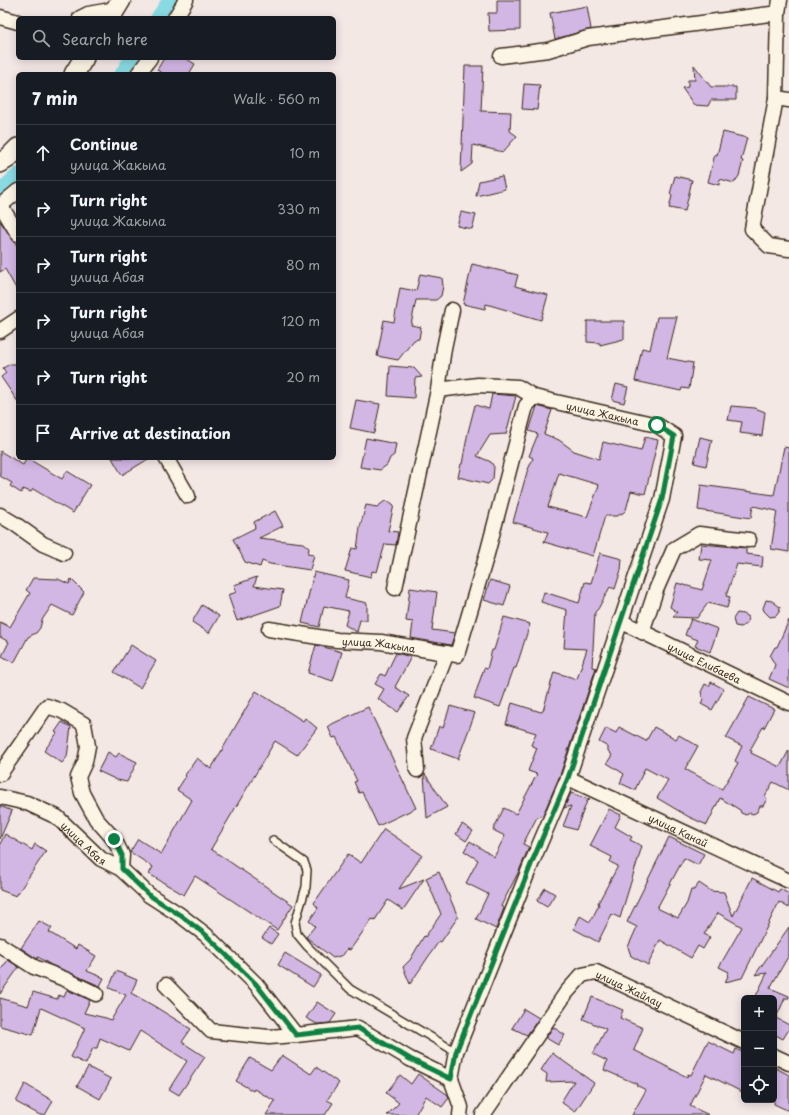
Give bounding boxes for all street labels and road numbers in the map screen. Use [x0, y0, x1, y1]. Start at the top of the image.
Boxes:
street label: улица Жакыла [565, 397, 641, 428]
street label: улица Жакыла [342, 633, 418, 655]
street label: улица Елибаева [665, 638, 745, 687]
street label: улица Канай [647, 809, 711, 850]
street label: улица Абая [58, 817, 109, 868]
street label: улица Жайлау [594, 966, 665, 1010]

